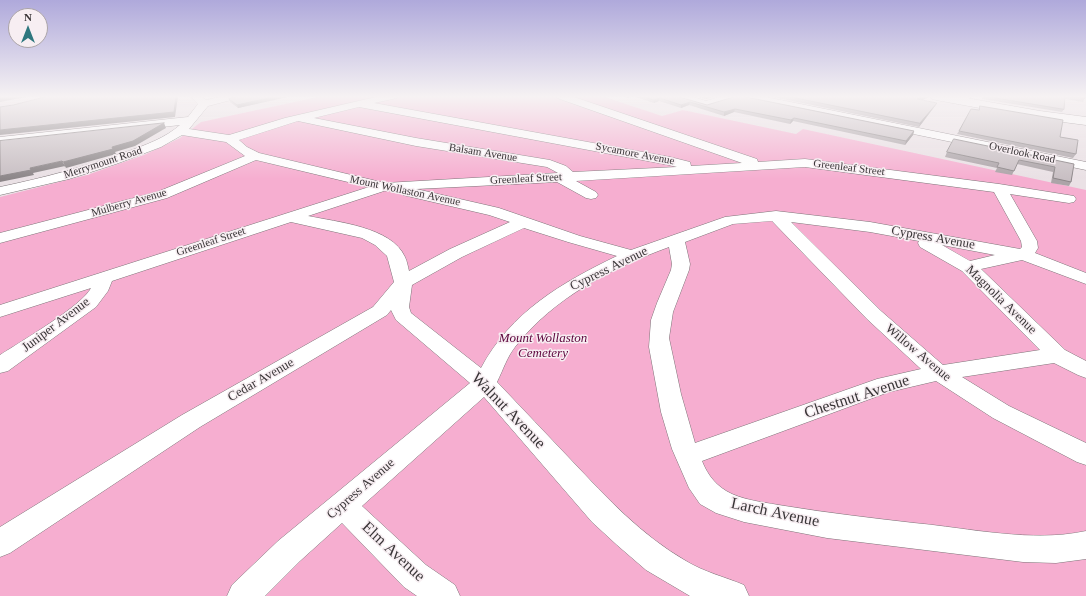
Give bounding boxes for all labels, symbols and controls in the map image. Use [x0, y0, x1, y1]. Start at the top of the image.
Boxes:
north arrow [8, 8, 48, 48]
text: N [24, 11, 32, 23]
street label: Sycamore Avenue [594, 140, 676, 168]
street label: Overlook Road [988, 140, 1056, 166]
street label: Balsam Avenue [448, 141, 518, 165]
street label: Merrymount Road [62, 144, 144, 182]
street label: Greenleaf Street [813, 157, 885, 179]
street label: Greenleaf Street [490, 171, 562, 187]
street label: Mount Wollaston Avenue [349, 173, 461, 209]
street label: Mulberry Avenue [90, 186, 168, 220]
street label: Cypress Avenue [890, 223, 976, 253]
street label: Greenleaf Street [175, 225, 247, 259]
street label: Cypress Avenue [568, 243, 650, 295]
street label: Magnolia Avenue [962, 262, 1040, 338]
street label: Juniper Avenue [19, 294, 93, 356]
street label: Willow Avenue [882, 321, 954, 385]
park label: Mount Wollaston Cemetery [499, 331, 587, 362]
street label: Cedar Avenue [225, 355, 297, 405]
street label: Walnut Avenue [467, 369, 549, 453]
street label: Chestnut Avenue [802, 371, 912, 423]
street label: Cypress Avenue [324, 455, 398, 523]
street label: Larch Avenue [729, 494, 821, 532]
street label: Elm Avenue [357, 518, 429, 586]

